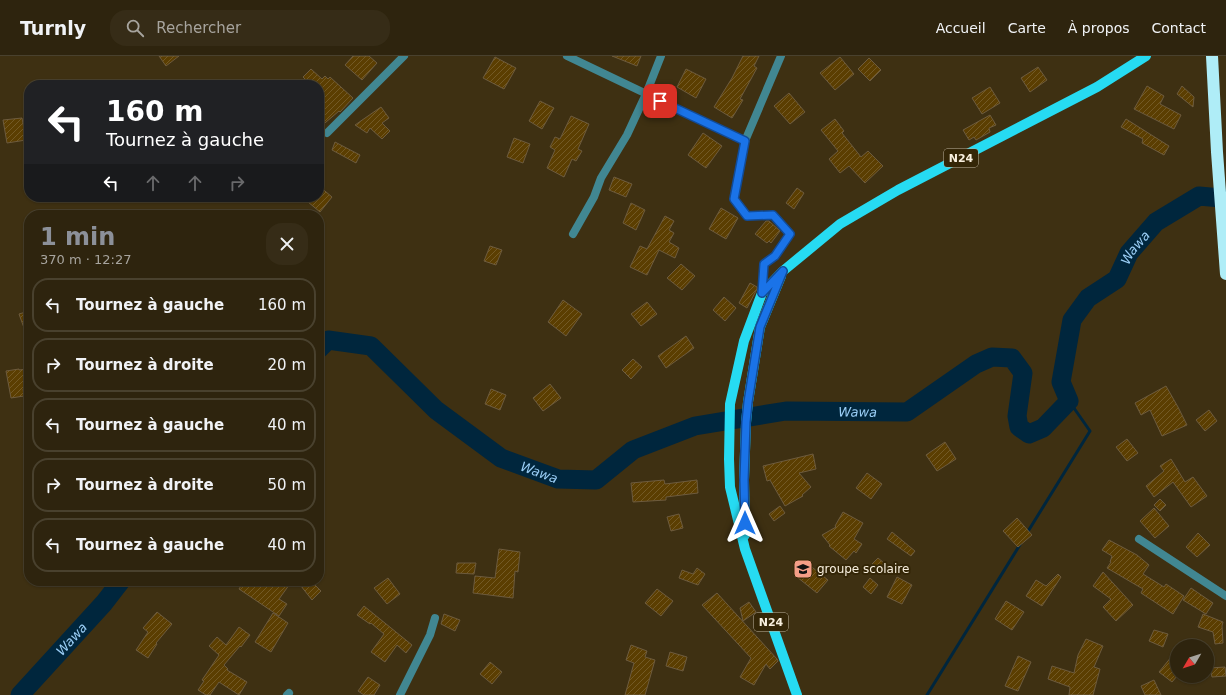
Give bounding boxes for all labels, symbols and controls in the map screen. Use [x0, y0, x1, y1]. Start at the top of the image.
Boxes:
search box [110, 10, 390, 46]
text: Turnly [20, 17, 86, 39]
icon: search [124, 17, 146, 39]
text: Rechercher [156, 19, 241, 37]
text: Accueil [936, 20, 986, 36]
text: Carte [1008, 20, 1046, 36]
text: À propos [1068, 20, 1130, 36]
text: Contact [1152, 20, 1206, 36]
pin [643, 84, 677, 118]
icon: arrive [649, 90, 671, 112]
text: 160 m [106, 95, 203, 128]
icon: left [40, 96, 92, 148]
text: Tournez à gauche [106, 129, 264, 150]
road number: N24 [944, 149, 978, 167]
icon: left [100, 172, 122, 194]
icon: ahead [142, 172, 164, 194]
icon: ahead [184, 172, 206, 194]
icon: right [226, 172, 248, 194]
text: 1 min [40, 223, 115, 251]
button: close [266, 223, 308, 265]
water label: Wawa [1118, 228, 1153, 267]
text: 370 m · 12:27 [40, 252, 131, 267]
icon: left [42, 294, 64, 316]
text: Tournez à gauche [76, 296, 224, 314]
text: 160 m [258, 296, 306, 314]
icon: right [42, 354, 64, 376]
text: Tournez à droite [76, 356, 214, 374]
text: 20 m [268, 356, 306, 374]
water label: Wawa [838, 404, 877, 420]
icon: left [42, 414, 64, 436]
text: Tournez à gauche [76, 416, 224, 434]
text: 40 m [268, 416, 306, 434]
water label: Wawa [518, 459, 560, 486]
icon: right [42, 474, 64, 496]
text: Tournez à droite [76, 476, 214, 494]
text: 50 m [268, 476, 306, 494]
position arrow [724, 502, 766, 544]
icon: left [42, 534, 64, 556]
text: Tournez à gauche [76, 536, 224, 554]
text: 40 m [268, 536, 306, 554]
school or university icon: groupe scolaire [792, 558, 814, 580]
place label: groupe scolaire [817, 562, 909, 576]
road number: N24 [754, 613, 788, 631]
water label: Wawa [53, 620, 90, 659]
north arrow [1170, 639, 1214, 683]
map controls [1170, 639, 1214, 683]

